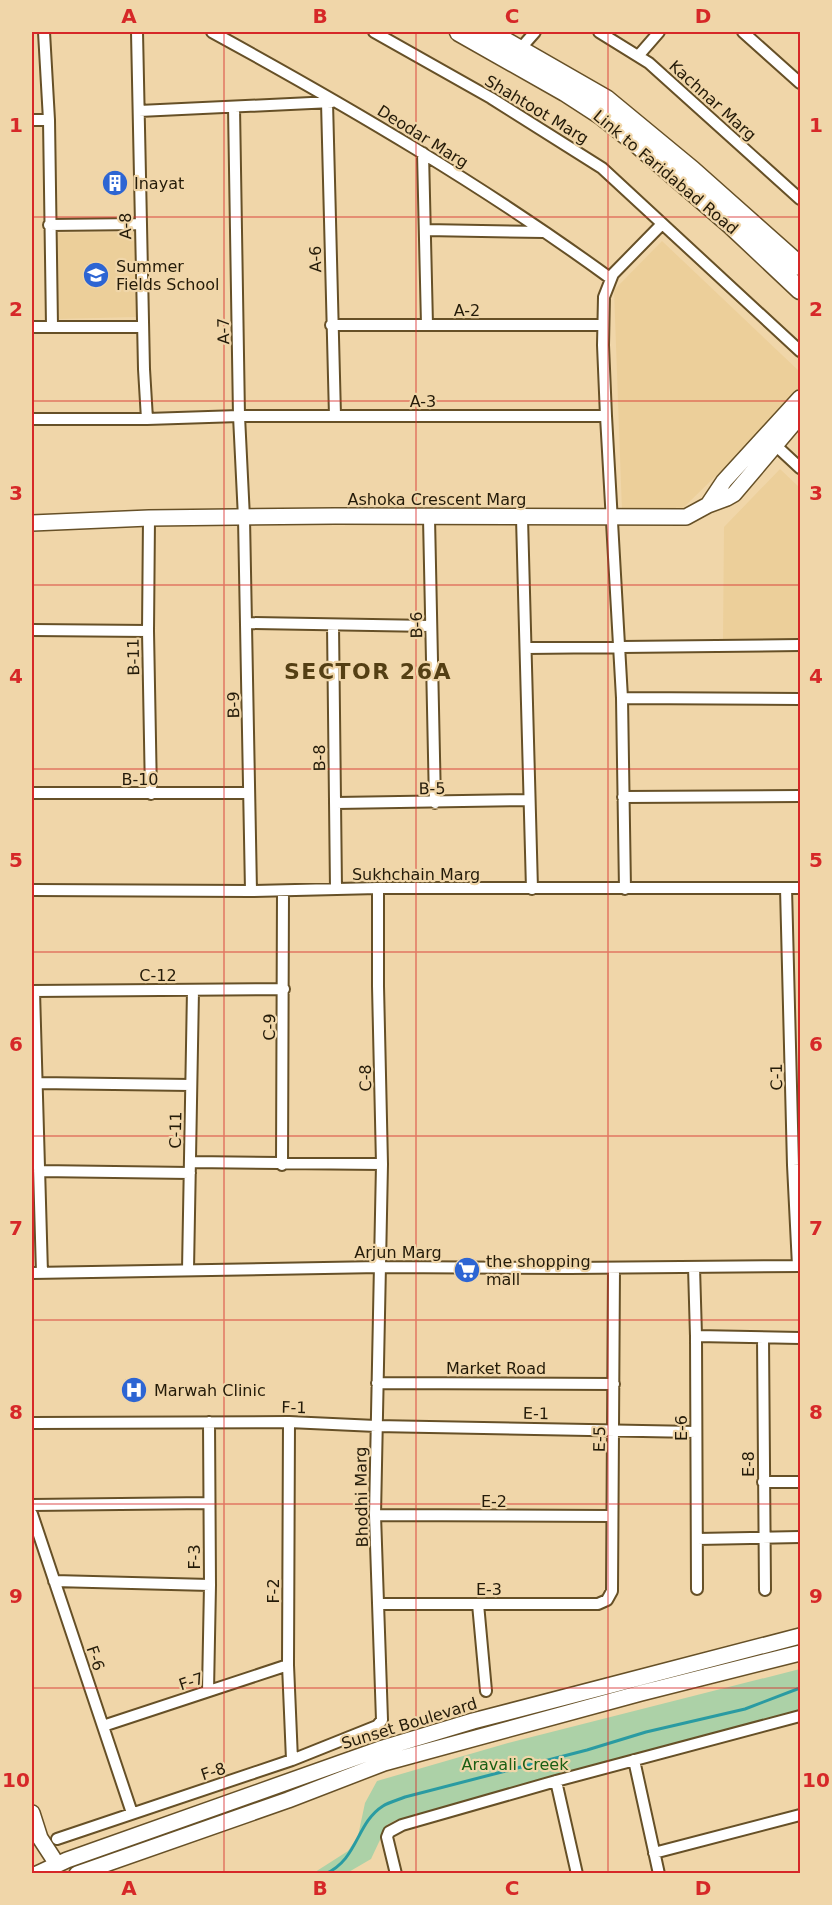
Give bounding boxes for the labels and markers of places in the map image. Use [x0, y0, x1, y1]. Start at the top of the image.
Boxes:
building icon: Inayat [100, 168, 130, 198]
place label: Inayat [134, 174, 184, 193]
place label: Summer Fields School [116, 257, 219, 294]
school or university icon: Summer Fields School [81, 260, 111, 290]
place label: the shopping mall [486, 1252, 591, 1289]
supermarket icon: the shopping mall [452, 1255, 482, 1285]
hospital icon: Marwah Clinic [119, 1375, 149, 1405]
place label: Marwah Clinic [154, 1381, 266, 1400]

